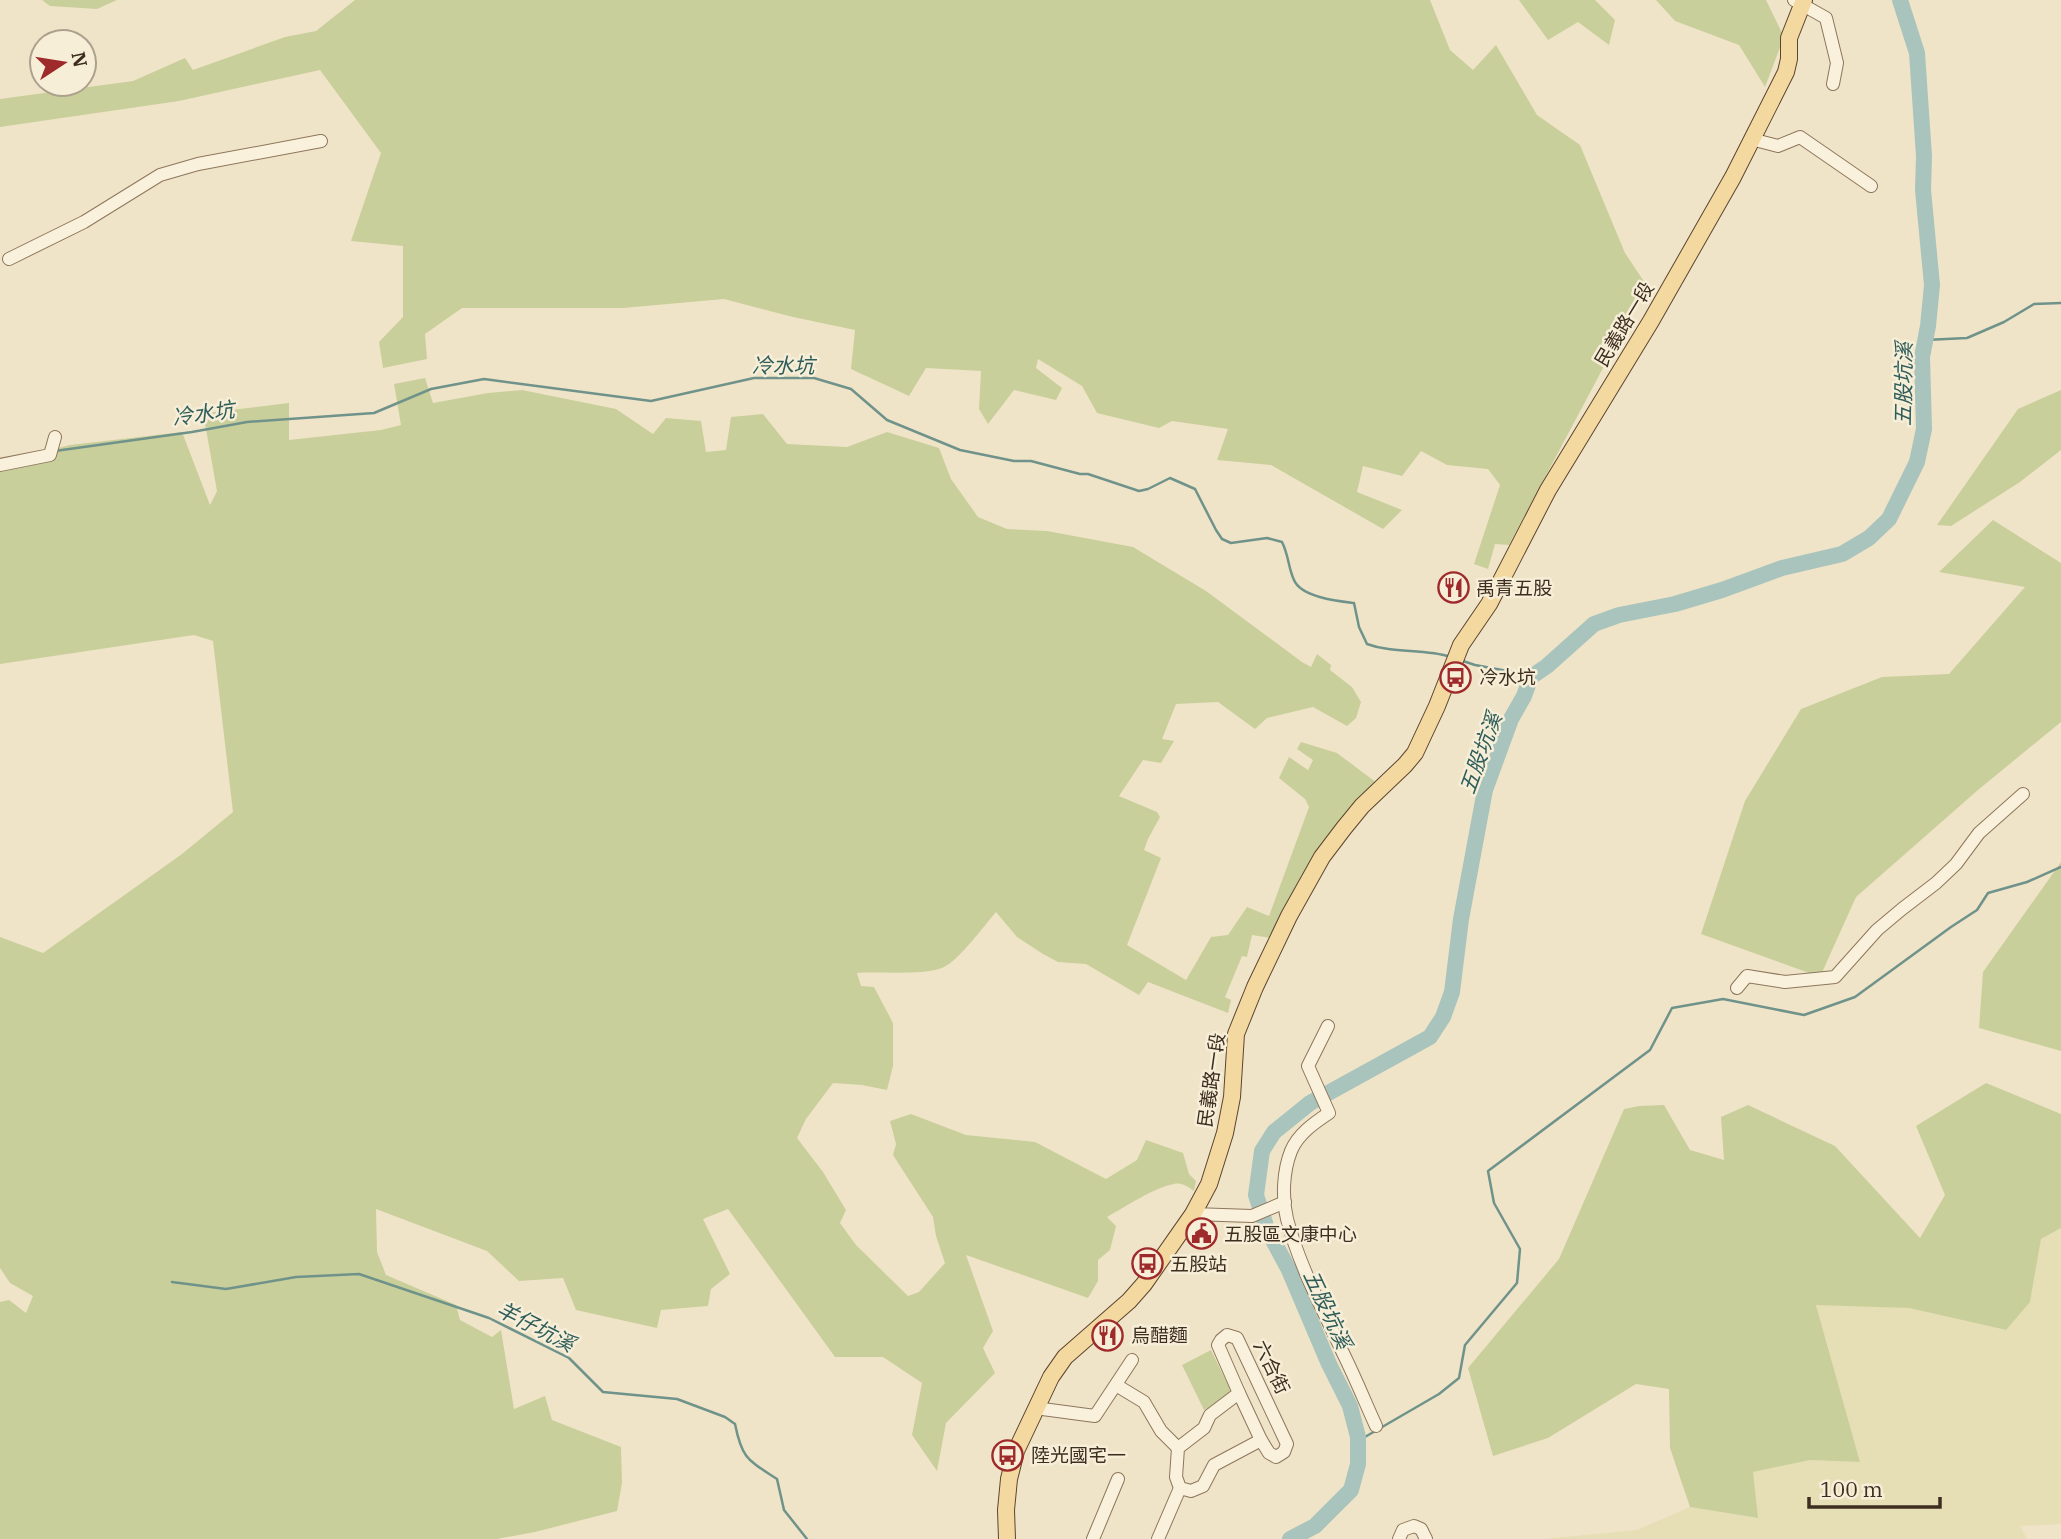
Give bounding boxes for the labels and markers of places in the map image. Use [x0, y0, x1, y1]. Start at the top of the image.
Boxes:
restaurant icon: 禹青五股 [1436, 571, 1470, 605]
place label: 禹青五股 [1476, 576, 1552, 600]
bus stop icon: 冷水坑 [1439, 660, 1473, 694]
place label: 冷水坑 [1479, 665, 1536, 689]
public building icon: 五股區文康中心 [1184, 1217, 1218, 1251]
place label: 五股區文康中心 [1224, 1222, 1357, 1246]
bus stop icon: 五股站 [1130, 1247, 1164, 1281]
place label: 五股站 [1170, 1252, 1227, 1276]
restaurant icon: 烏醋麵 [1091, 1318, 1125, 1352]
place label: 烏醋麵 [1131, 1323, 1188, 1347]
bus stop icon: 陸光國宅一 [991, 1438, 1025, 1472]
place label: 陸光國宅一 [1031, 1443, 1126, 1467]

